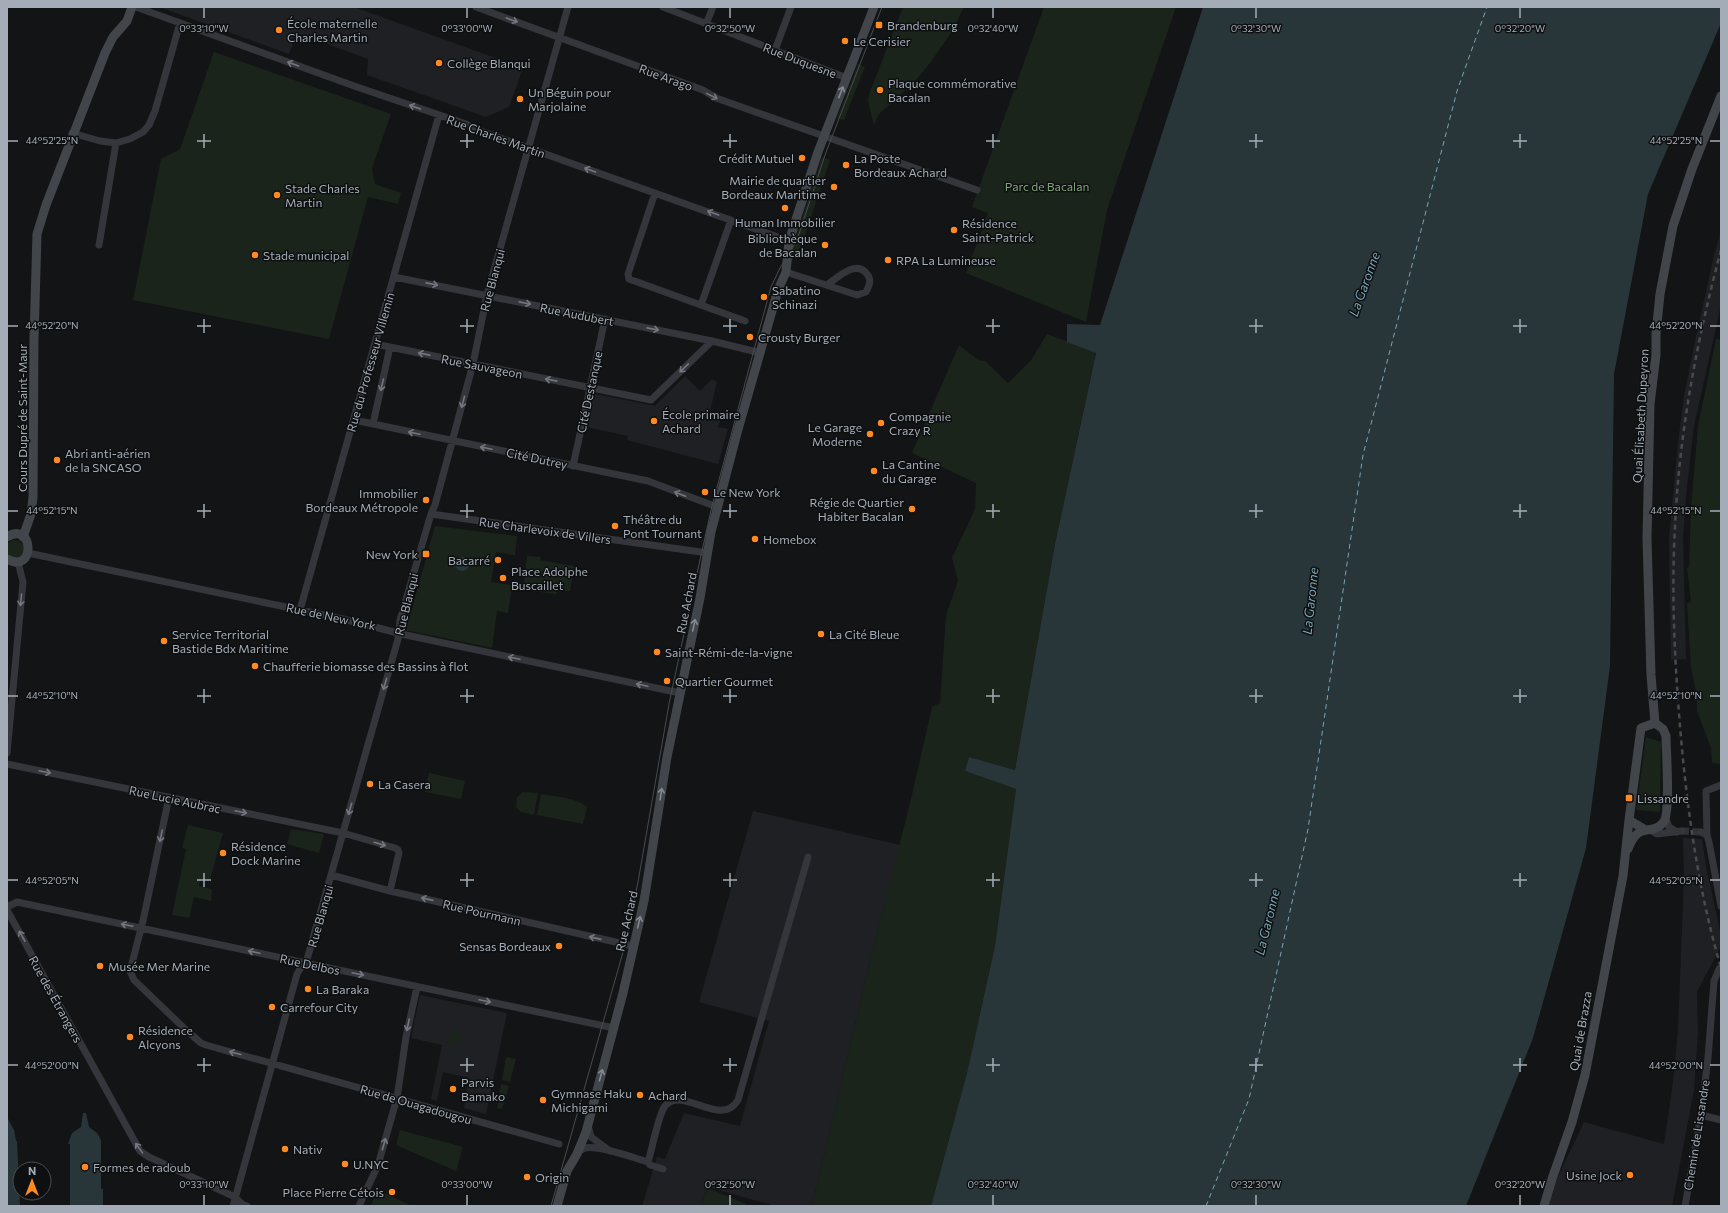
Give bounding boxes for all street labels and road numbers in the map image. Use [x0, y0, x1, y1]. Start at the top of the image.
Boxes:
street label: Rue Duquesne [761, 40, 839, 80]
street label: Rue Arago [637, 61, 695, 93]
street label: Rue Charles Martin [445, 112, 547, 160]
street label: Rue Blanqui [477, 247, 507, 313]
street label: Rue du Professeur Villemin [343, 291, 397, 433]
street label: Rue Audubert [539, 300, 615, 328]
street label: Cours Dupré de Saint-Maur [15, 344, 29, 492]
street label: Quai Élisabeth Dupeyron [1629, 349, 1651, 483]
street label: Cité Destanque [573, 350, 605, 434]
street label: Rue Sauvageon [440, 351, 524, 381]
street label: Cité Dutrey [505, 445, 569, 471]
street label: Rue Charlevoix de Villers [478, 514, 612, 546]
street label: Rue Blanqui [391, 571, 421, 637]
street label: Rue Achard [673, 571, 699, 635]
street label: Rue de New York [285, 600, 378, 632]
street label: Rue Lucie Aubrac [128, 782, 222, 816]
street label: Rue Blanqui [304, 883, 336, 949]
street label: Rue Achard [612, 889, 640, 953]
street label: Rue Pourmann [442, 896, 522, 928]
street label: Rue Delbos [279, 951, 341, 977]
street label: Rue des Étrangers [26, 953, 86, 1045]
street label: Quai de Brazza [1566, 990, 1594, 1072]
street label: Chemin de Lissandre [1680, 1079, 1712, 1191]
street label: Rue de Ouagadougou [359, 1081, 473, 1127]

